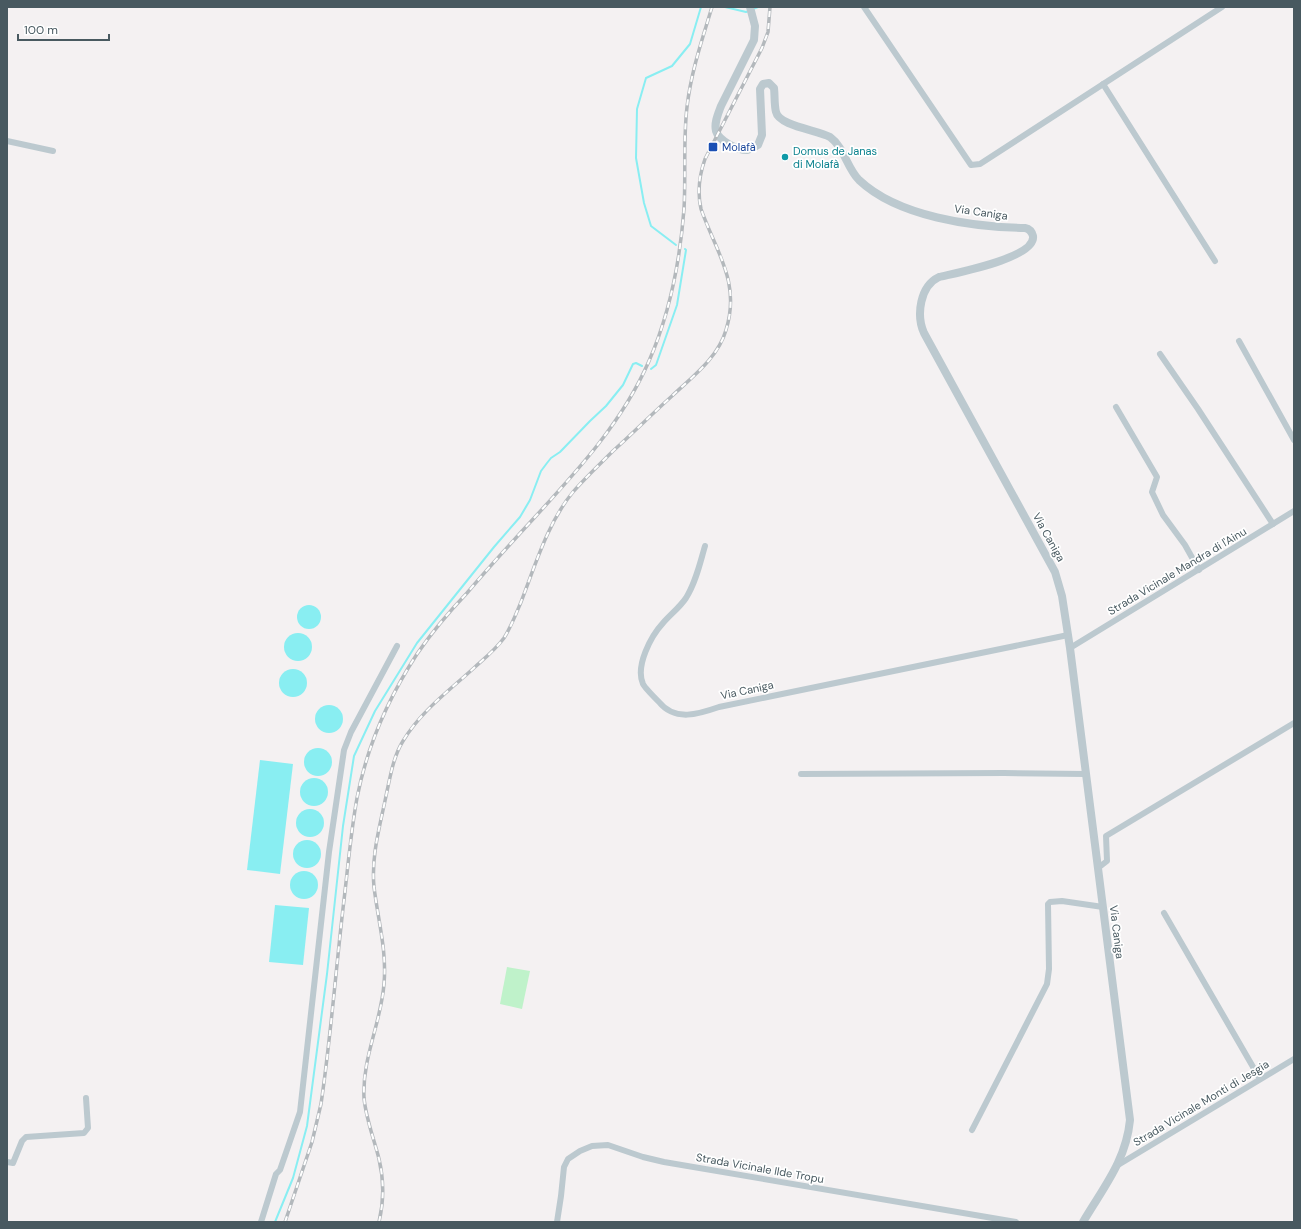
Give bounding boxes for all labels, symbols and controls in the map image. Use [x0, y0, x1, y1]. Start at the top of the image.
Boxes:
scale bar [18, 16, 109, 42]
text: 100 m [24, 22, 58, 38]
place label: Molafà [722, 140, 756, 154]
marker: Molafà [707, 141, 719, 153]
place label: Domus de Janas di Molafà [793, 144, 877, 171]
marker: Domus de Janas di Molafà [780, 152, 790, 162]
street label: Via Caniga [953, 201, 1009, 223]
street label: Via Caniga [1030, 510, 1068, 564]
street label: Strada Vicinale Mandra di l'Ainu [1105, 524, 1249, 618]
street label: Via Caniga [719, 678, 775, 702]
street label: Via Caniga [1107, 904, 1127, 960]
street label: Strada Vicinale Monti di Jesgia [1131, 1057, 1271, 1149]
street label: Strada Vicinale Ilde Tropu [695, 1150, 825, 1186]

